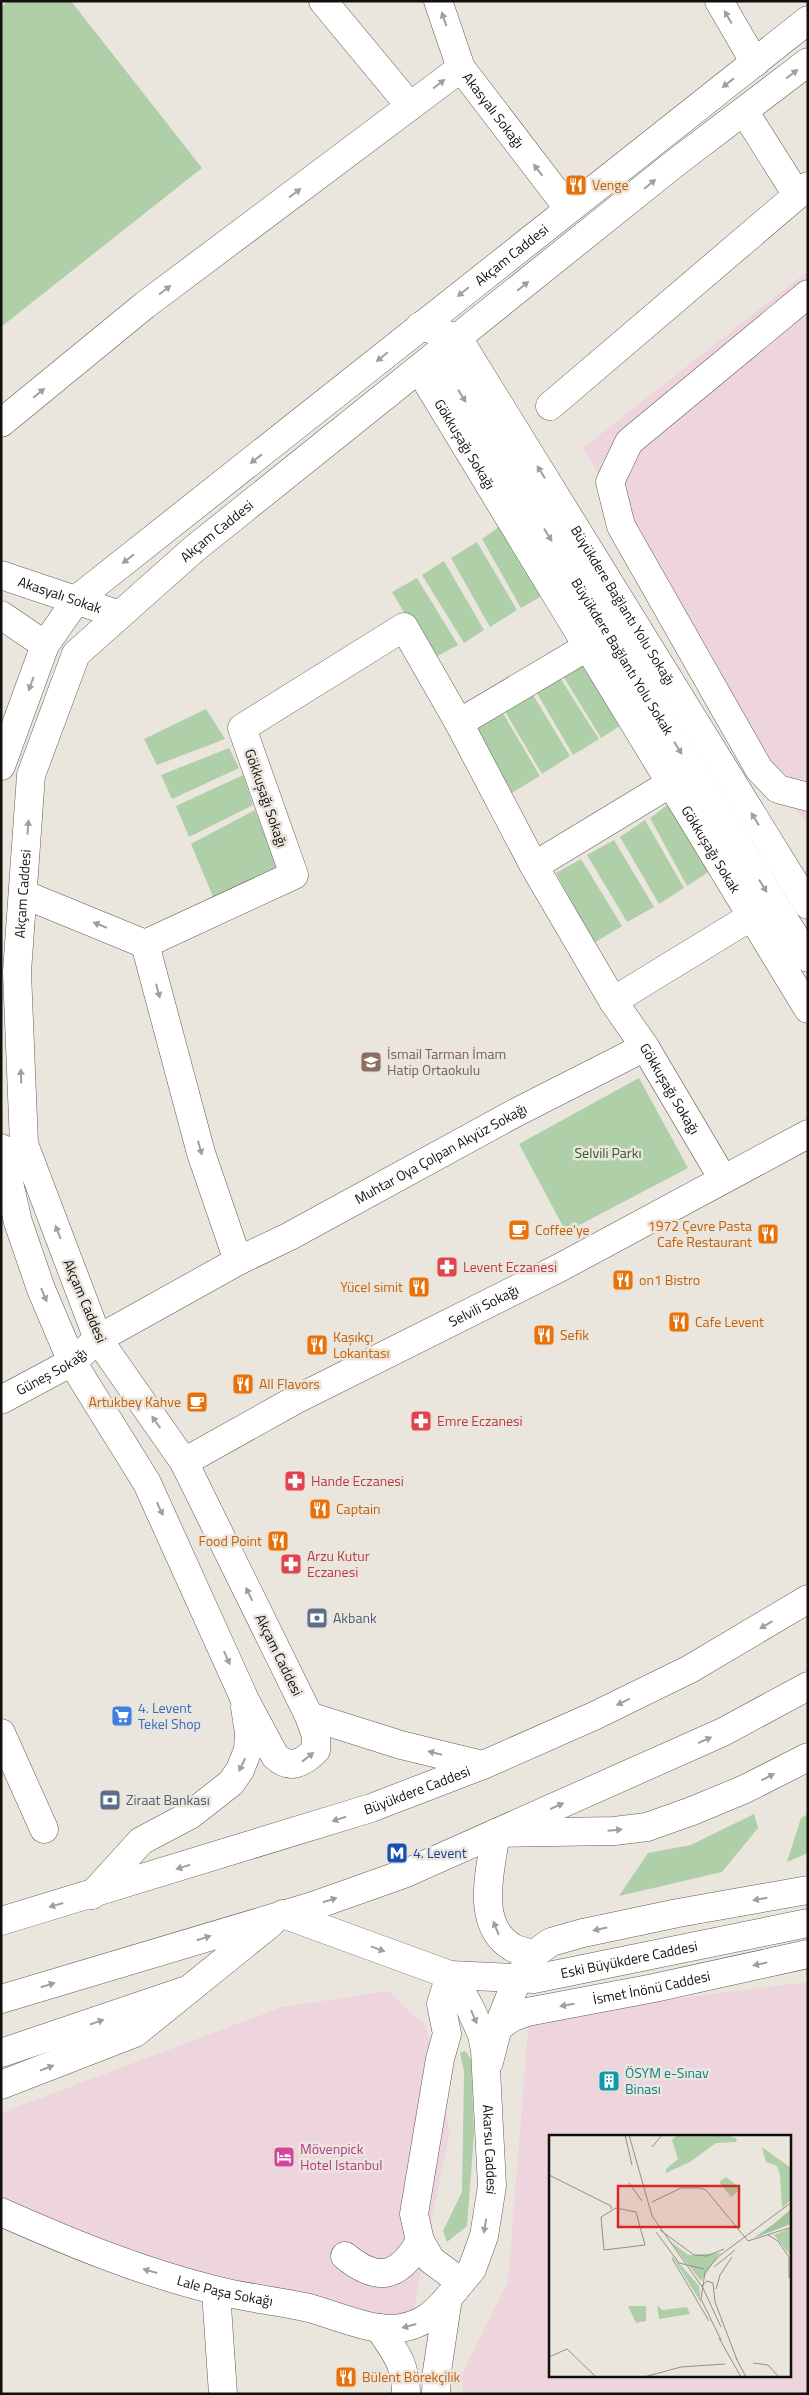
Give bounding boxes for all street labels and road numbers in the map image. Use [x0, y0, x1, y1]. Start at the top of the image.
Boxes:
street label: Akasyalı Sokağı [458, 68, 529, 152]
street label: Akçam Caddesi [470, 219, 553, 290]
street label: Gökkuşağı Sokağı [429, 395, 501, 493]
street label: Akçam Caddesi [175, 494, 258, 567]
street label: Büyükdere Bağlantı Yolu Sokağı [566, 521, 681, 689]
street label: Akasyalı Sokak [15, 570, 105, 618]
street label: Büyükdere Bağlantı Yolu Sokak [567, 574, 679, 739]
street label: Gökkuşağı Sokağı [240, 746, 293, 850]
street label: Gökkuşağı Sokak [677, 801, 746, 897]
street label: Akçam Caddesi [8, 849, 36, 939]
street label: Gökkuşağı Sokağı [635, 1039, 705, 1138]
street label: Muhtar Oya Çolpan Akyüz Sokağı [351, 1098, 530, 1209]
street label: Akçam Caddesi [58, 1256, 112, 1346]
street label: Selvili Sokağı [445, 1279, 522, 1332]
street label: Güneş Sokağı [12, 1342, 91, 1400]
street label: Akçam Caddesi [251, 1610, 308, 1699]
street label: Büyükdere Caddesi [361, 1760, 473, 1820]
street label: Eski Büyükdere Caddesi [559, 1935, 699, 1983]
street label: İsmet İnönü Caddesi [591, 1965, 712, 2009]
street label: Akarsu Caddesi [478, 2104, 503, 2196]
street label: Lale Paşa Sokağı [174, 2269, 275, 2311]

